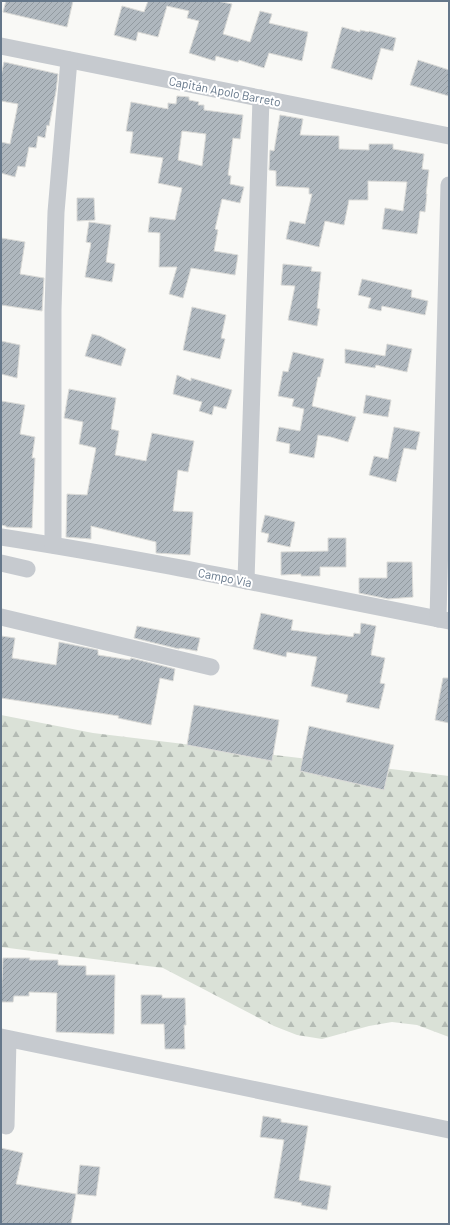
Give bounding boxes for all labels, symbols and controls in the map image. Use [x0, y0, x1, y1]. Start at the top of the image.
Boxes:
street label: Capitán Apolo Barreto [168, 73, 282, 109]
street label: Campo Vía [197, 565, 253, 589]

